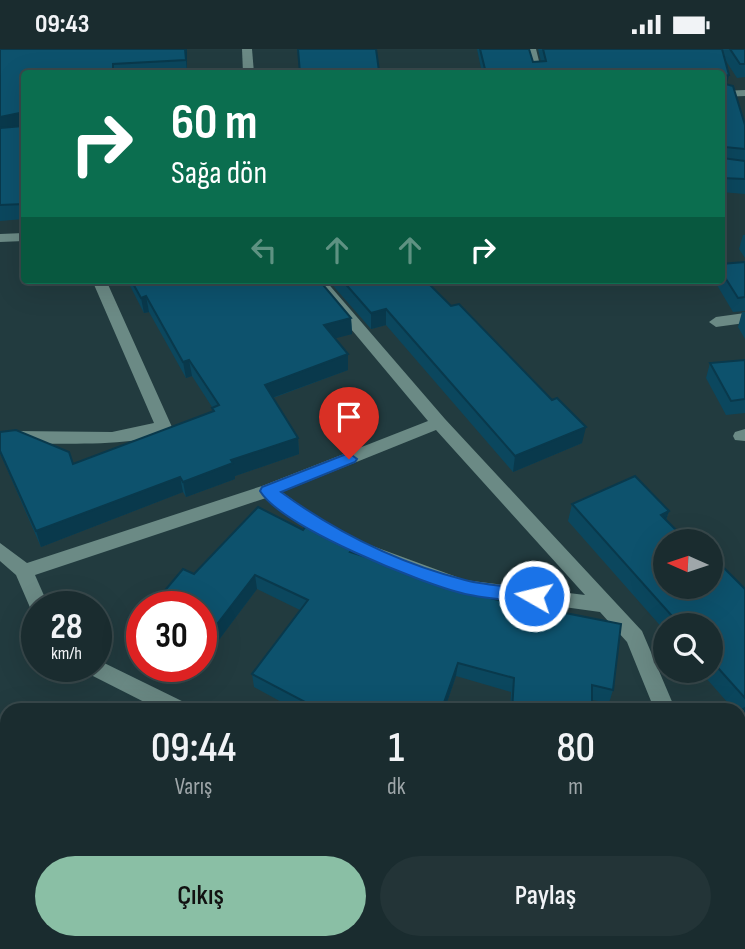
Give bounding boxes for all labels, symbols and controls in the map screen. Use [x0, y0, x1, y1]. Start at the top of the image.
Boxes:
text: 09:43 [35, 9, 89, 40]
text: 60 m [171, 94, 258, 153]
icon: right [56, 98, 147, 189]
text: Sağa dön [171, 154, 267, 193]
icon: left [245, 231, 283, 269]
icon: ahead [318, 231, 356, 269]
icon: ahead [391, 231, 429, 269]
icon: right [464, 231, 502, 269]
pin [319, 387, 379, 459]
icon: arrive [330, 398, 368, 436]
north arrow [653, 529, 723, 599]
map controls [653, 529, 723, 683]
position arrow [497, 559, 571, 633]
speed limit sign: 30 [126, 591, 217, 682]
text: 28 [51, 606, 82, 649]
button: search [653, 613, 723, 683]
text: km/h [51, 643, 82, 664]
text: 09:44 [151, 723, 236, 774]
text: 1 [388, 723, 404, 774]
text: 80 [556, 723, 595, 774]
text: Varış [175, 773, 212, 801]
text: dk [387, 773, 405, 801]
text: m [568, 773, 583, 801]
button: Çıkış [35, 856, 366, 936]
button: Paylaş [380, 856, 711, 936]

